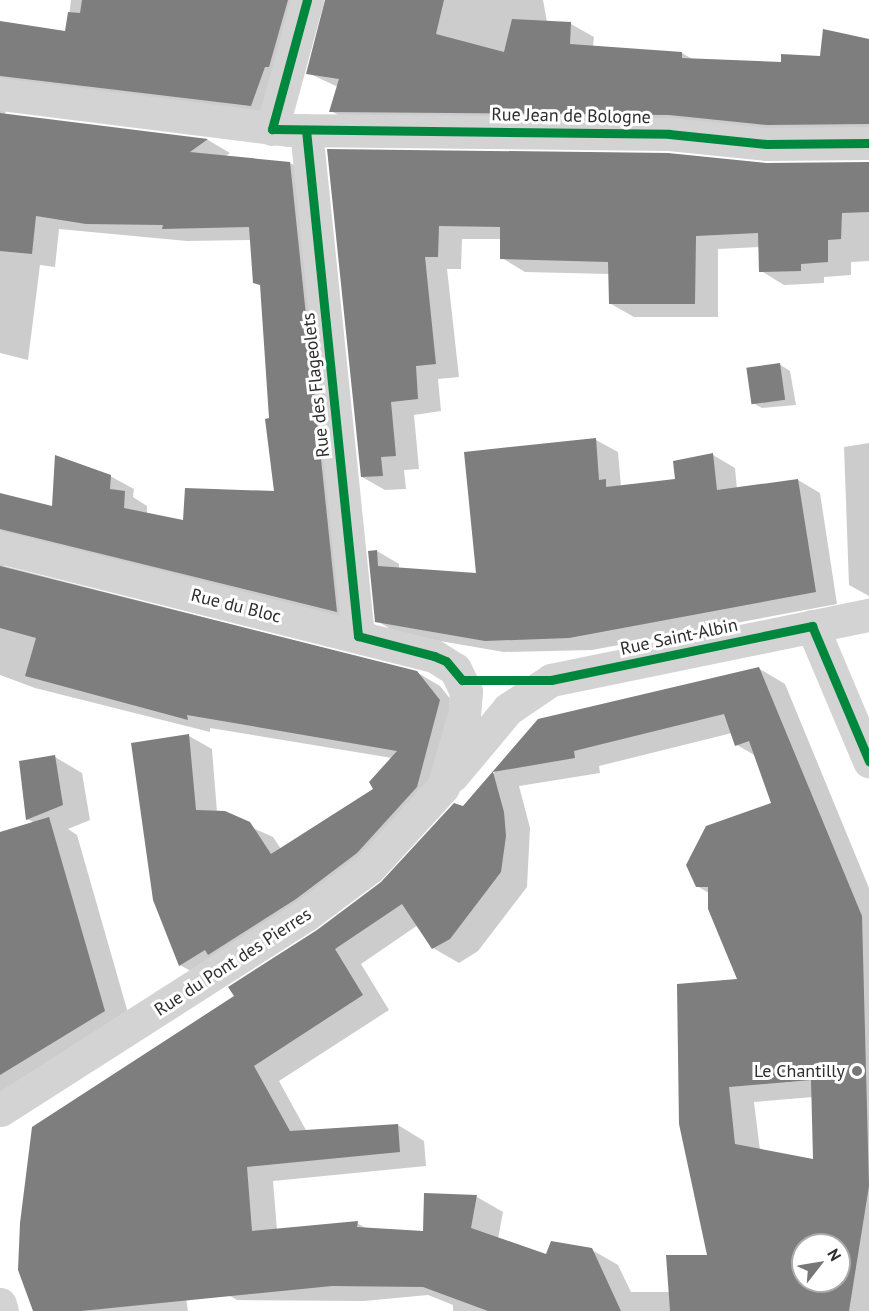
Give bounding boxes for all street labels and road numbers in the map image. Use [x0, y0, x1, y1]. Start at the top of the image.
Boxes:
street label: Rue Jean de Bologne [491, 104, 651, 128]
street label: Rue des Flageolets [298, 312, 334, 458]
street label: Rue du Bloc [189, 584, 283, 628]
street label: Rue Saint-Albin [618, 614, 740, 660]
street label: Rue du Pont des Pierres [151, 903, 315, 1021]

